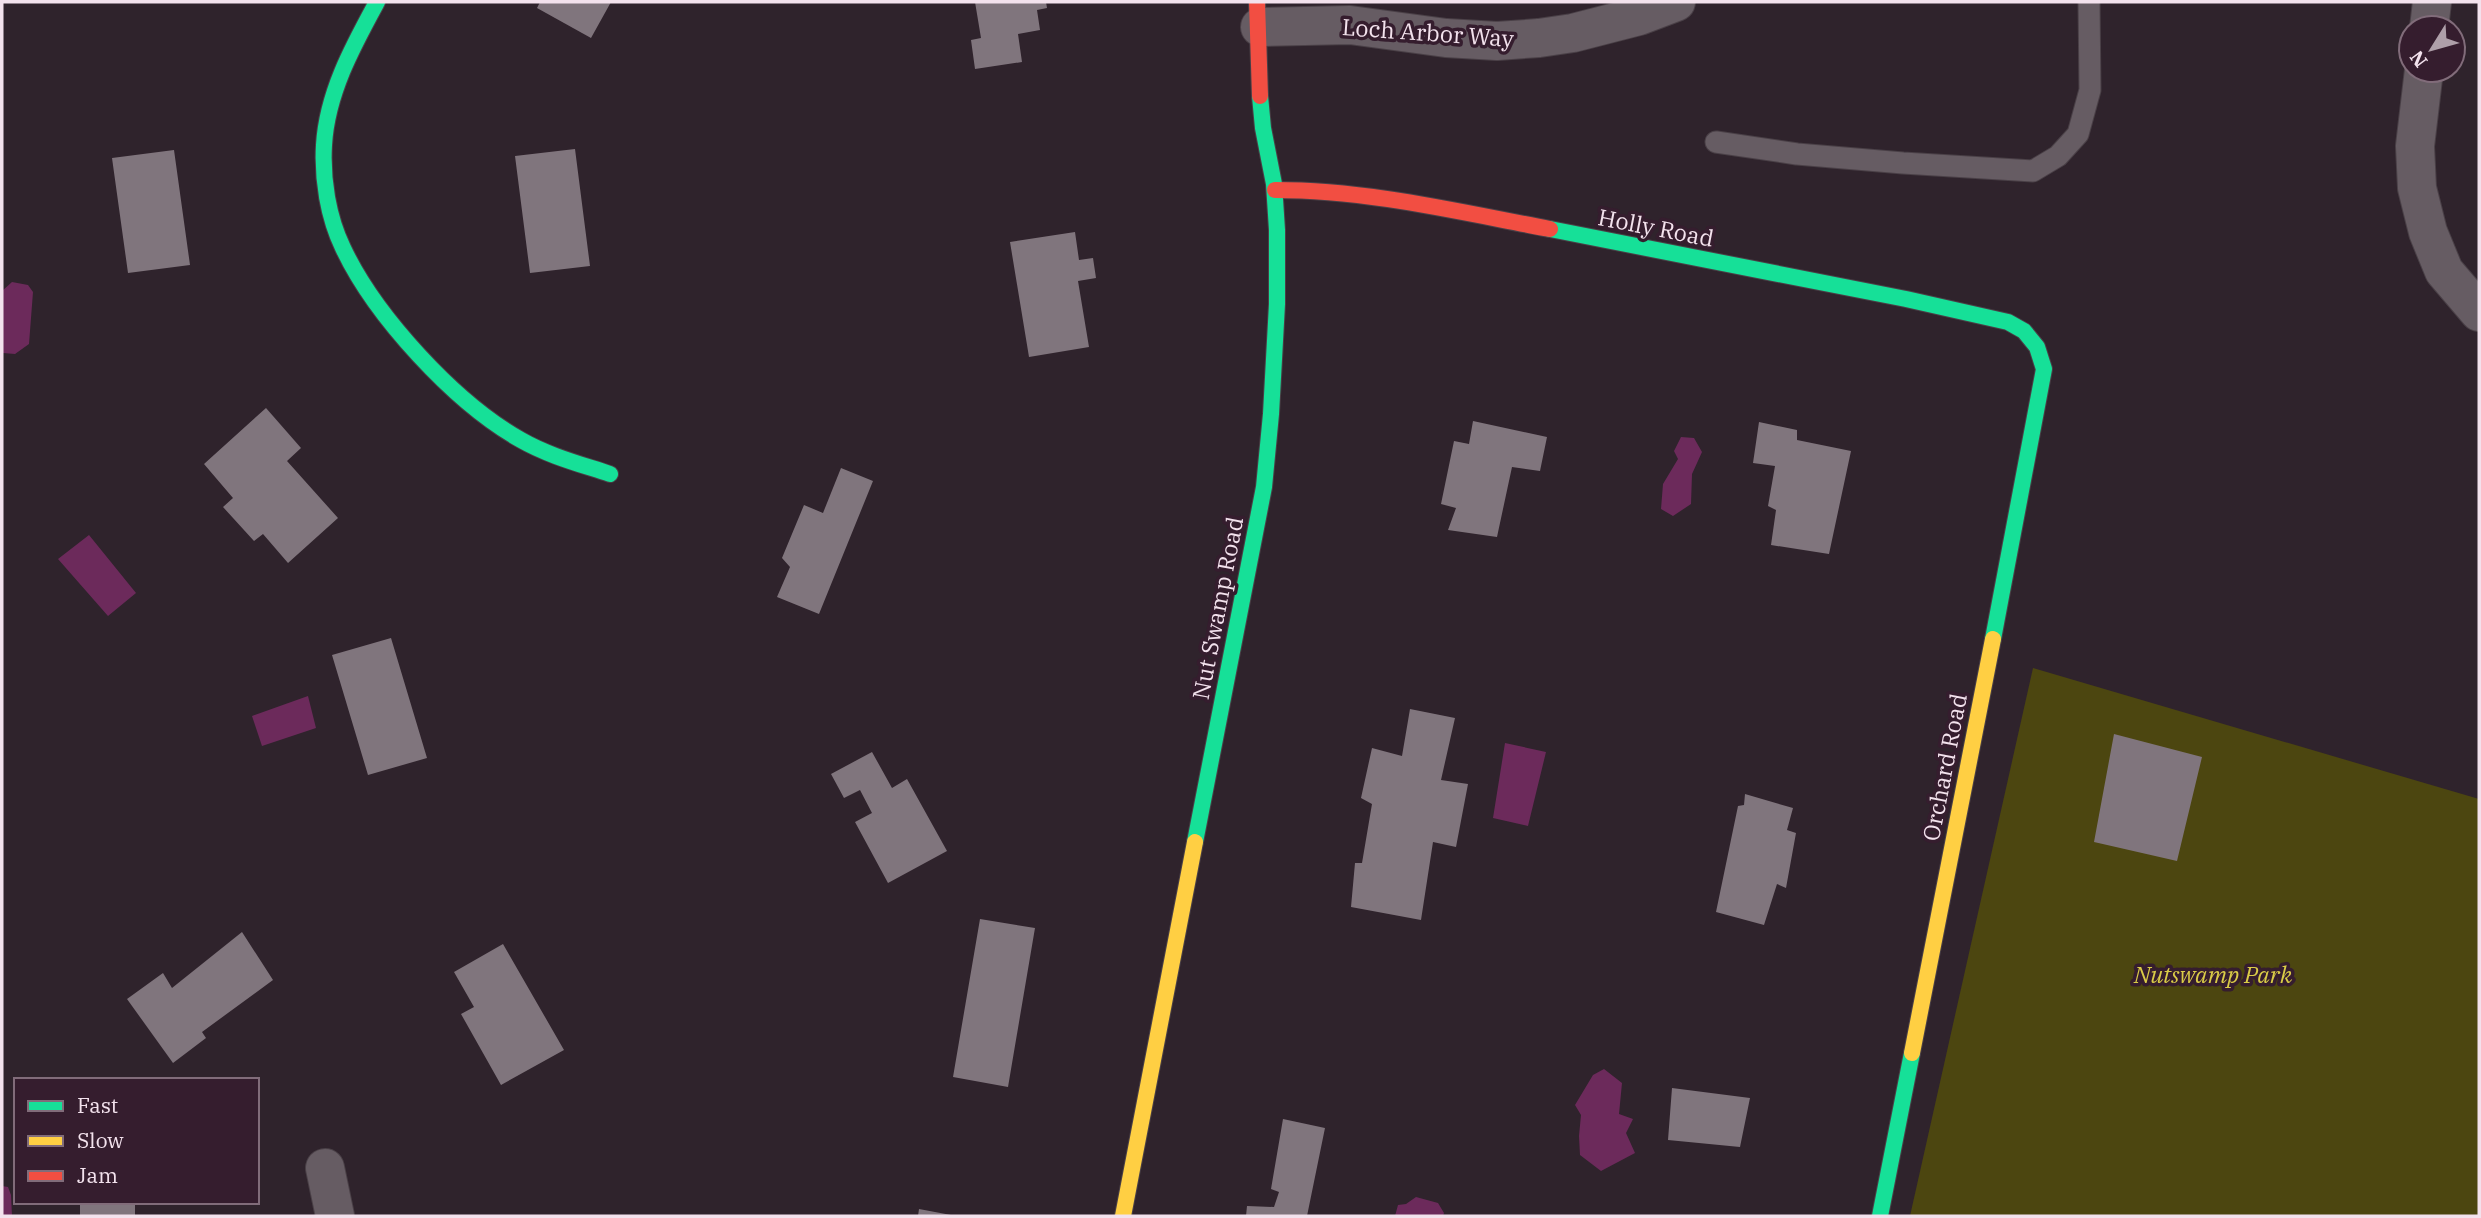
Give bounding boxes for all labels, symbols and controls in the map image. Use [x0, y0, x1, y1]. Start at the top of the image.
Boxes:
street label: Loch Arbor Way [1341, 11, 1516, 53]
north arrow [2397, 14, 2467, 84]
text: N [2404, 46, 2433, 72]
street label: Holly Road [1596, 201, 1716, 253]
street label: Nut Swamp Road [1185, 514, 1249, 702]
street label: Orchard Road [1915, 691, 1973, 843]
park label: Nutswamp Park [2133, 959, 2293, 989]
legend [14, 1078, 259, 1204]
text: Fast [77, 1091, 118, 1119]
text: Slow [77, 1126, 124, 1154]
text: Jam [77, 1161, 118, 1189]

